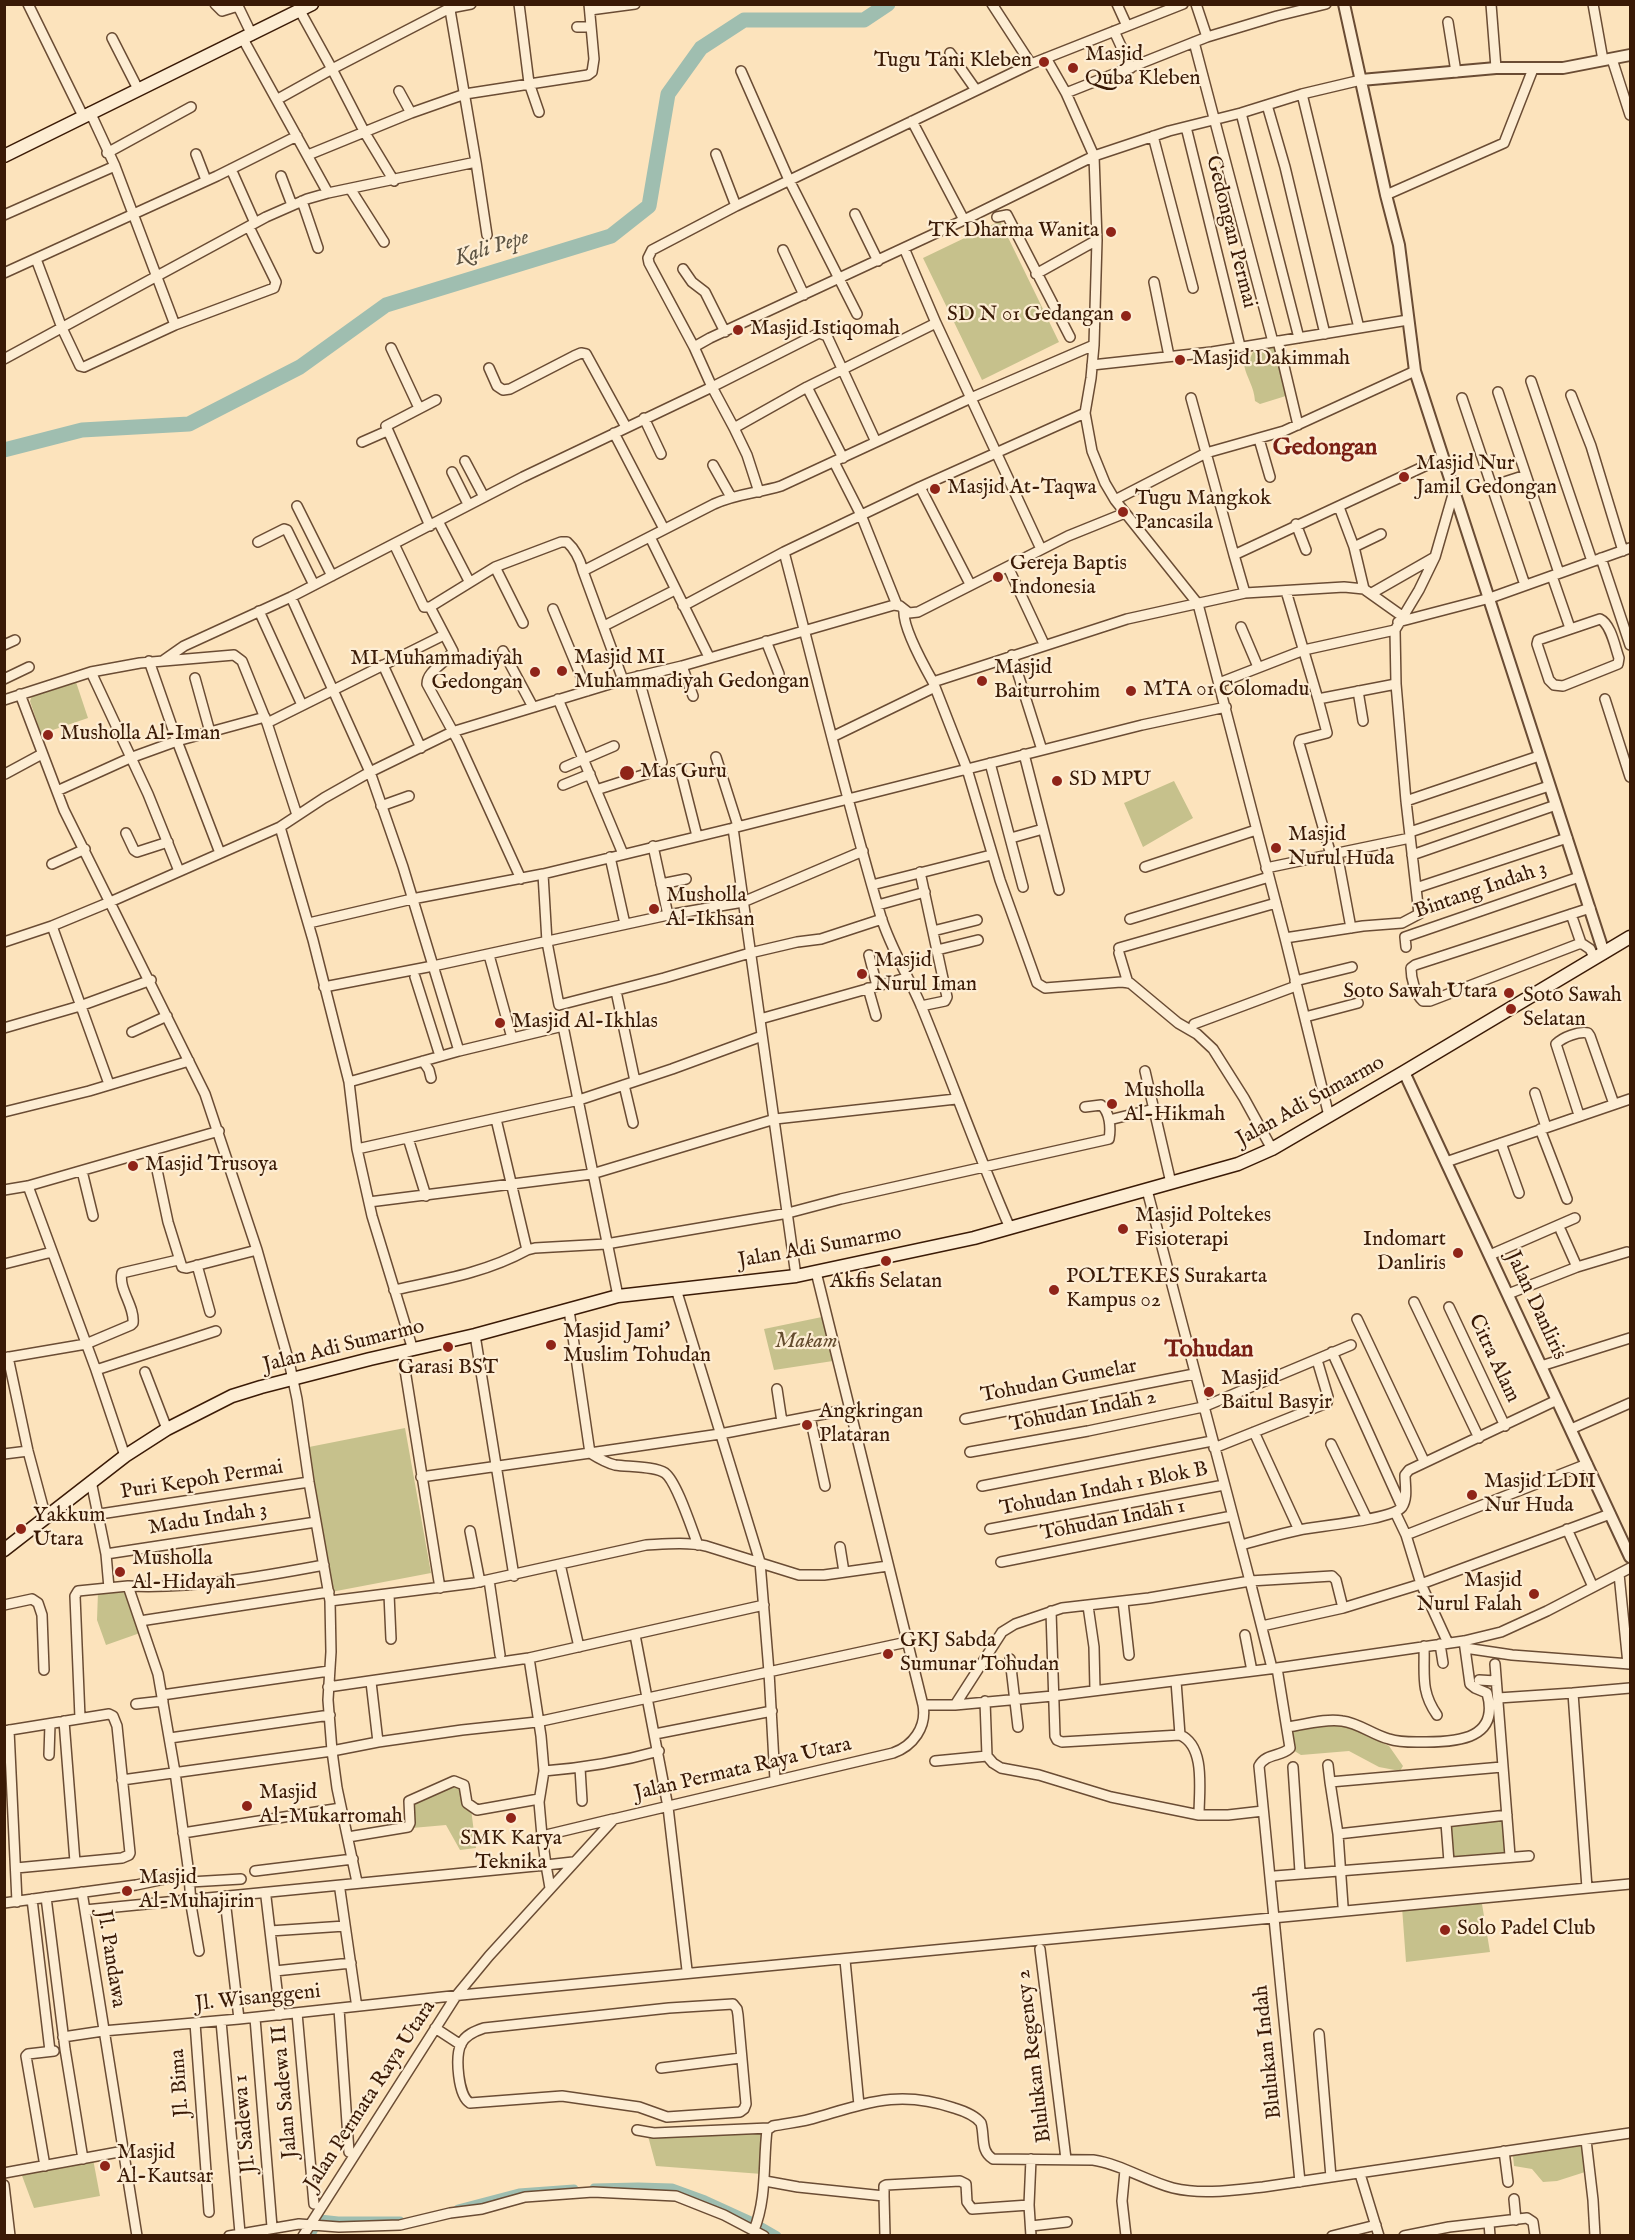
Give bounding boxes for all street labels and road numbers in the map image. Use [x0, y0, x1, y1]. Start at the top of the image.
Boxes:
street label: Gedongan Permai [1199, 153, 1261, 311]
street label: Bintang Indah 3 [1412, 857, 1550, 925]
street label: Jalan Adi Sumarmo [1233, 1051, 1389, 1153]
street label: Jalan Adi Sumarmo [736, 1221, 904, 1275]
street label: Jalan Danliris [1499, 1248, 1571, 1364]
street label: Citra Alam [1462, 1311, 1524, 1407]
street label: Jalan Adi Sumarmo [261, 1315, 427, 1379]
street label: Tohudan Gumelar [979, 1355, 1139, 1409]
street label: Tohudan Indah 2 [1008, 1385, 1158, 1439]
street label: Puri Kepoh Permai [119, 1456, 285, 1506]
street label: Tohudan Indah 1 Blok B [998, 1457, 1210, 1523]
street label: Tohudan Indah 1 [1039, 1495, 1187, 1547]
street label: Madu Indah 3 [147, 1498, 269, 1542]
street label: Jalan Permata Raya Utara [632, 1733, 854, 1807]
street label: Jl. Pandawa [90, 1908, 130, 2010]
street label: Blulukan Regency 2 [1012, 1968, 1058, 2144]
street label: Jl. Wisanggeni [194, 1980, 322, 2018]
street label: Blulukan Indah [1249, 1984, 1289, 2120]
street label: Jalan Permata Raya Utara [300, 1996, 442, 2196]
street label: Jalan Sadewa II [268, 2024, 304, 2160]
street label: Jl. Bima [166, 2048, 196, 2118]
street label: Jl. Sadewa 1 [229, 2073, 263, 2175]

